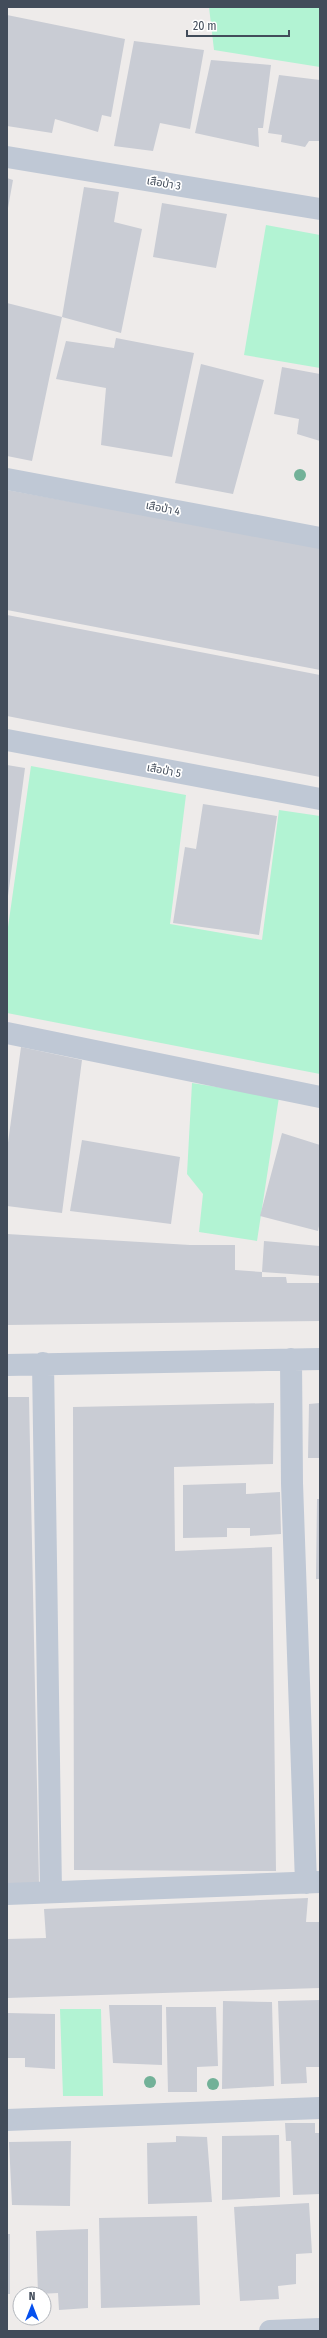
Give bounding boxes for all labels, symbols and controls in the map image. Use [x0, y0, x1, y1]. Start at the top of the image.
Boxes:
scale bar [187, 12, 289, 38]
text: 20 m [193, 19, 217, 33]
street label: เสือป่า 3 [146, 174, 182, 193]
street label: เสือป่า 4 [145, 499, 182, 518]
street label: เสือป่า 5 [146, 761, 182, 780]
north arrow [12, 2286, 52, 2326]
text: N [29, 2290, 35, 2303]

